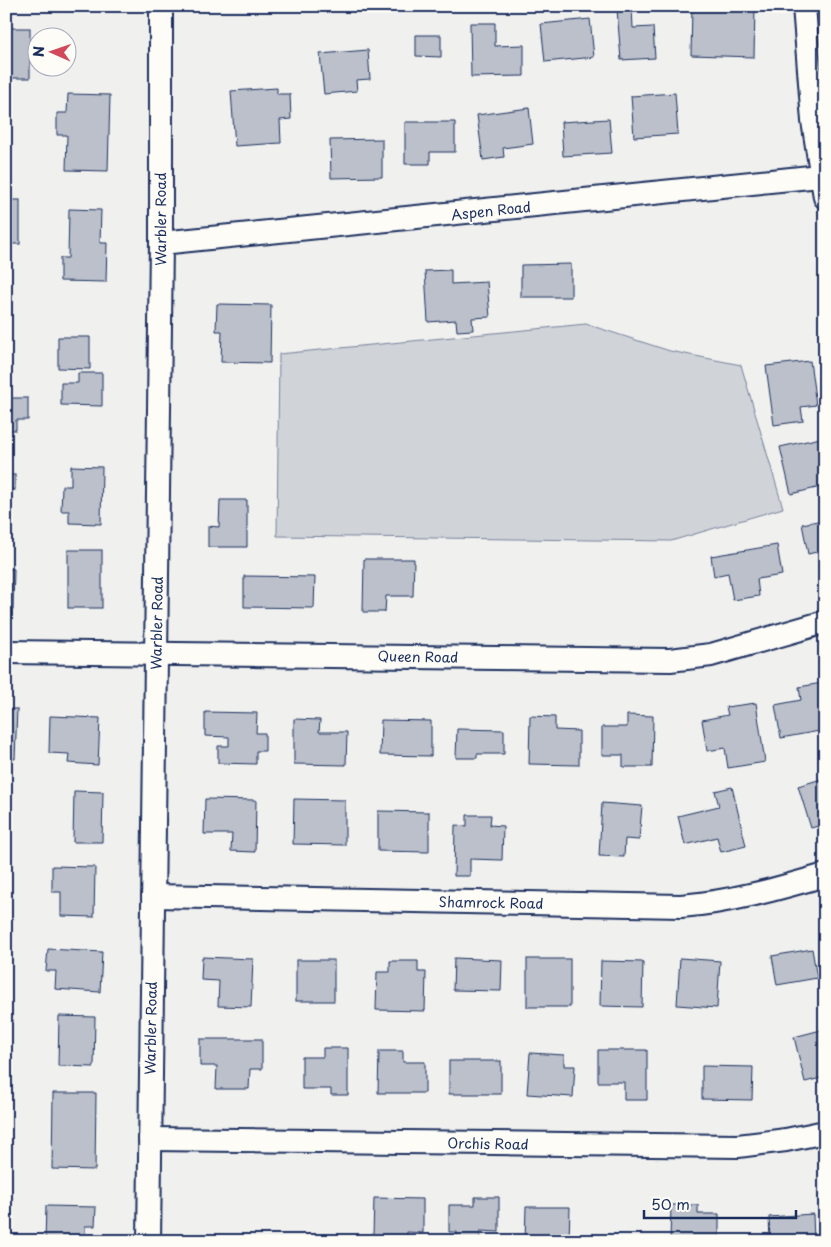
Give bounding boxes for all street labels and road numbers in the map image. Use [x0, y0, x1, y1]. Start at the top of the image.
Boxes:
street label: Warbler Road [150, 172, 171, 266]
street label: Aspen Road [450, 196, 532, 225]
street label: Warbler Road [145, 576, 168, 670]
street label: Queen Road [378, 645, 459, 668]
street label: Shamrock Road [438, 891, 544, 914]
street label: Warbler Road [139, 981, 162, 1075]
street label: Orchis Road [447, 1132, 529, 1155]

